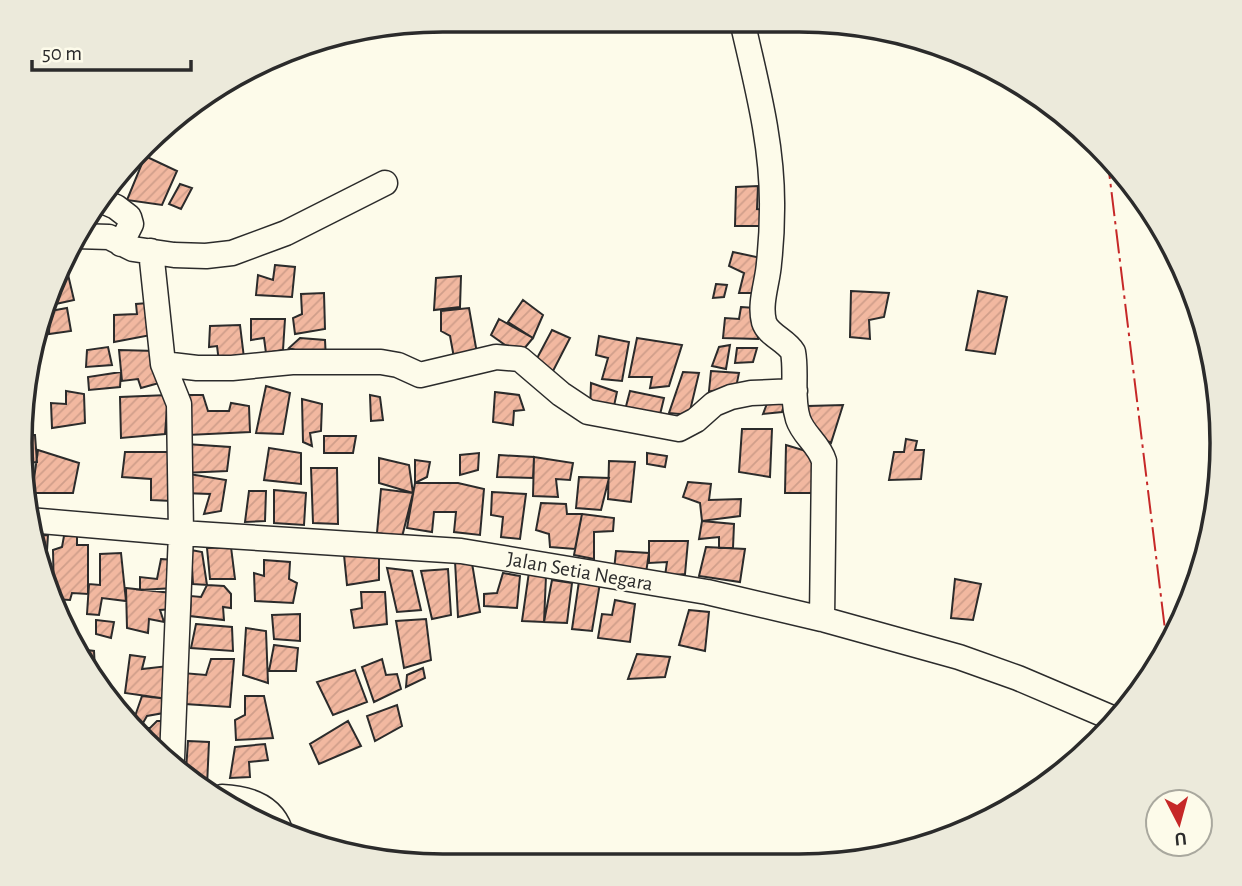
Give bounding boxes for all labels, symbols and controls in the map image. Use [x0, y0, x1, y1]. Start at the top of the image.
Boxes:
scale bar [32, 28, 191, 72]
text: 50 m [42, 43, 82, 64]
street label: Jalan Setia Negara [505, 548, 655, 595]
north arrow [1144, 788, 1214, 858]
text: U [1174, 828, 1188, 848]

